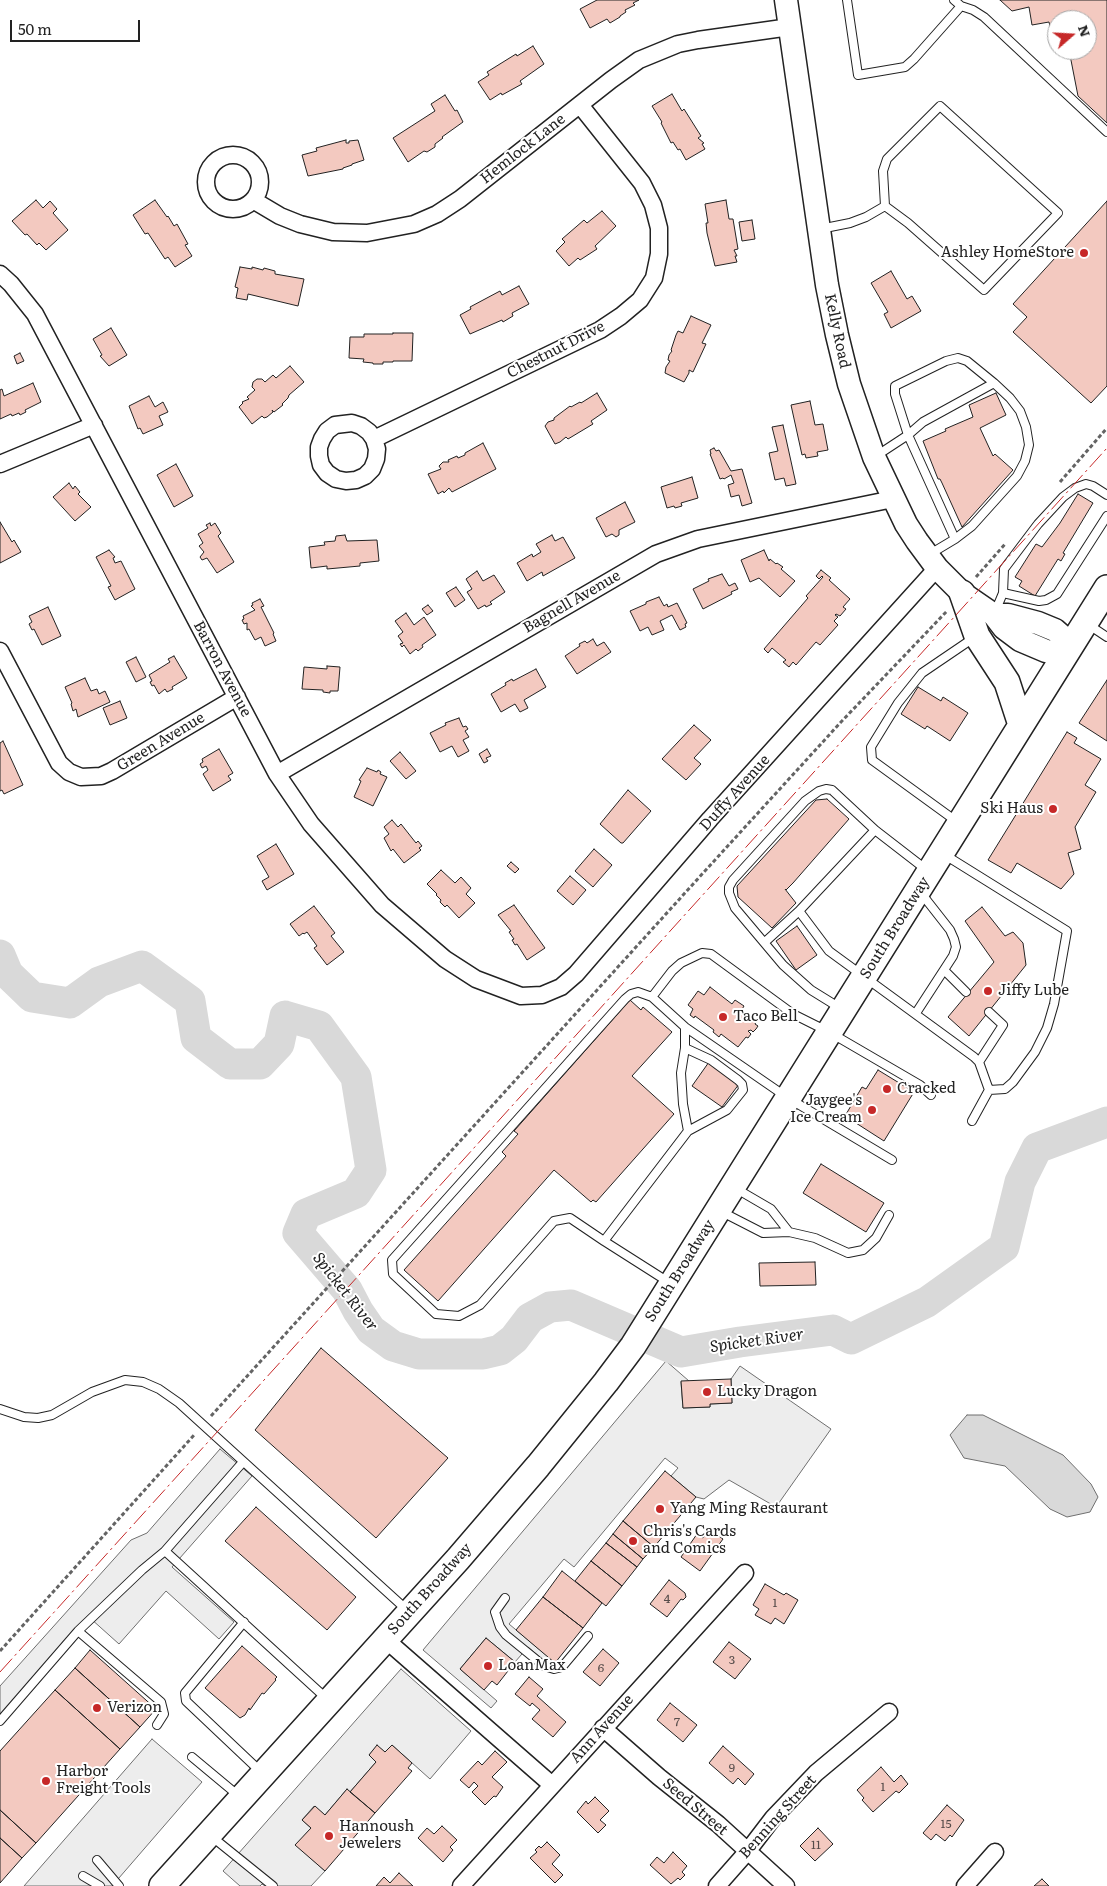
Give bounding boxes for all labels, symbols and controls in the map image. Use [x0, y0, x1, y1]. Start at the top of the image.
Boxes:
scale bar [12, 10, 142, 42]
north arrow [1047, 10, 1097, 60]
text: 50 m [18, 17, 52, 40]
text: N [1074, 22, 1097, 39]
street label: Hemlock Lane [477, 110, 569, 188]
place label: Ashley HomeStore [941, 244, 1074, 262]
marker: Ashley HomeStore [1078, 247, 1090, 259]
street label: Kelly Road [820, 292, 854, 370]
street label: Chestnut Drive [504, 318, 608, 382]
street label: Bagnell Avenue [520, 567, 624, 637]
street label: Barron Avenue [189, 618, 255, 720]
street label: Green Avenue [114, 709, 208, 775]
street label: Duffy Avenue [696, 751, 774, 835]
place label: Ski Haus [980, 800, 1043, 818]
marker: Ski Haus [1047, 803, 1059, 815]
street label: South Broadway [856, 874, 934, 982]
place label: Jiffy Lube [998, 982, 1069, 1000]
marker: Jiffy Lube [982, 985, 994, 997]
place label: Taco Bell [733, 1008, 798, 1026]
marker: Taco Bell [717, 1011, 729, 1023]
place label: Cracked [897, 1080, 956, 1098]
marker: Cracked [881, 1083, 893, 1095]
place label: Jaygee's Ice Cream [790, 1092, 862, 1127]
marker: Jaygee's Ice Cream [866, 1104, 878, 1116]
street label: South Broadway [641, 1217, 719, 1325]
water label: Spicket River [308, 1249, 382, 1335]
water label: Spicket River [709, 1325, 805, 1357]
place label: Lucky Dragon [717, 1383, 817, 1401]
marker: Lucky Dragon [701, 1386, 713, 1398]
place label: Yang Ming Restaurant [670, 1500, 828, 1518]
marker: Yang Ming Restaurant [654, 1503, 666, 1515]
place label: Chris's Cards and Comics [643, 1523, 736, 1558]
marker: Chris's Cards and Comics [627, 1535, 639, 1547]
street label: South Broadway [384, 1540, 476, 1638]
house number: 4 [664, 1592, 670, 1606]
house number: 1 [773, 1596, 777, 1610]
house number: 3 [729, 1653, 735, 1667]
place label: LoanMax [498, 1657, 566, 1675]
marker: LoanMax [482, 1660, 494, 1672]
house number: 6 [598, 1661, 604, 1675]
street label: Ann Avenue [567, 1691, 637, 1767]
place label: Verizon [107, 1699, 162, 1717]
marker: Verizon [91, 1702, 103, 1714]
house number: 7 [674, 1715, 680, 1729]
house number: 9 [729, 1761, 735, 1775]
place label: Harbor Freight Tools [56, 1763, 151, 1798]
street label: Benning Street [736, 1771, 820, 1863]
marker: Harbor Freight Tools [40, 1775, 52, 1787]
street label: Seed Street [659, 1775, 731, 1839]
house number: 1 [881, 1780, 885, 1794]
house number: 15 [941, 1817, 951, 1831]
place label: Hannoush Jewelers [339, 1818, 414, 1853]
marker: Hannoush Jewelers [323, 1830, 335, 1842]
house number: 11 [811, 1838, 821, 1852]

